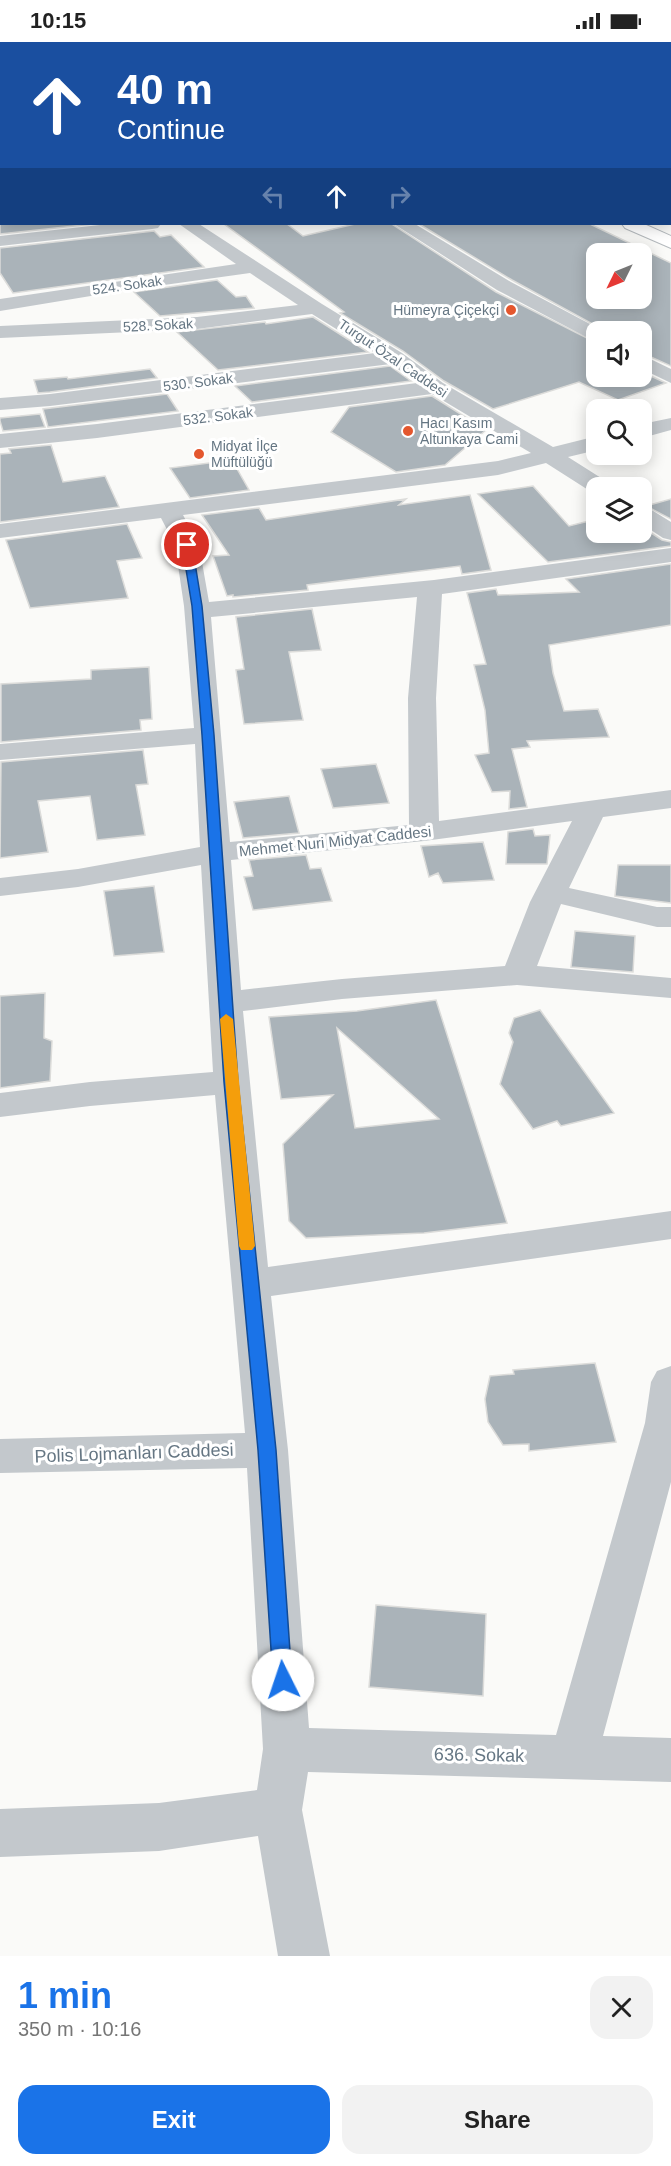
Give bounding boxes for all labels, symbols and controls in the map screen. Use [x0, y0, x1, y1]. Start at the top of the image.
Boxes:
text: 10:15 [30, 8, 86, 33]
icon: ahead [18, 66, 96, 144]
text: 40 m [117, 66, 213, 113]
text: Continue [117, 115, 225, 145]
icon: left [257, 180, 290, 213]
icon: ahead [320, 180, 353, 213]
icon: right [383, 180, 416, 213]
north arrow [586, 243, 652, 309]
map controls [586, 243, 652, 543]
street label: 524. Sokak [91, 272, 164, 298]
place label: Hümeyra Çiçekçi [393, 302, 499, 318]
marker: Hümeyra Çiçekçi [504, 303, 518, 317]
street label: 528. Sokak [123, 315, 194, 335]
street label: Turgut Özal Caddesi [336, 315, 451, 400]
button: sound [586, 321, 652, 387]
street label: 530. Sokak [162, 370, 235, 394]
button: search [586, 399, 652, 465]
street label: 532. Sokak [182, 404, 255, 428]
place label: Hacı Kasım Altunkaya Cami [420, 415, 518, 447]
marker: Hacı Kasım Altunkaya Cami [401, 424, 415, 438]
place label: Midyat İlçe Müftülüğü [211, 437, 278, 470]
marker: Midyat İlçe Müftülüğü [192, 447, 206, 461]
button: layers [586, 477, 652, 543]
pin [161, 519, 212, 570]
icon: arrive [170, 528, 203, 561]
street label: Mehmet Nuri Midyat Caddesi [238, 822, 432, 860]
street label: Polis Lojmanları Caddesi [34, 1440, 234, 1466]
position arrow [251, 1648, 315, 1712]
street label: 636. Sokak [434, 1744, 525, 1766]
text: 1 min [18, 1975, 112, 2016]
button: close [590, 1976, 653, 2039]
text: 350 m · 10:16 [18, 2018, 141, 2040]
button: Exit [18, 2085, 330, 2154]
button: Share [342, 2085, 653, 2154]

